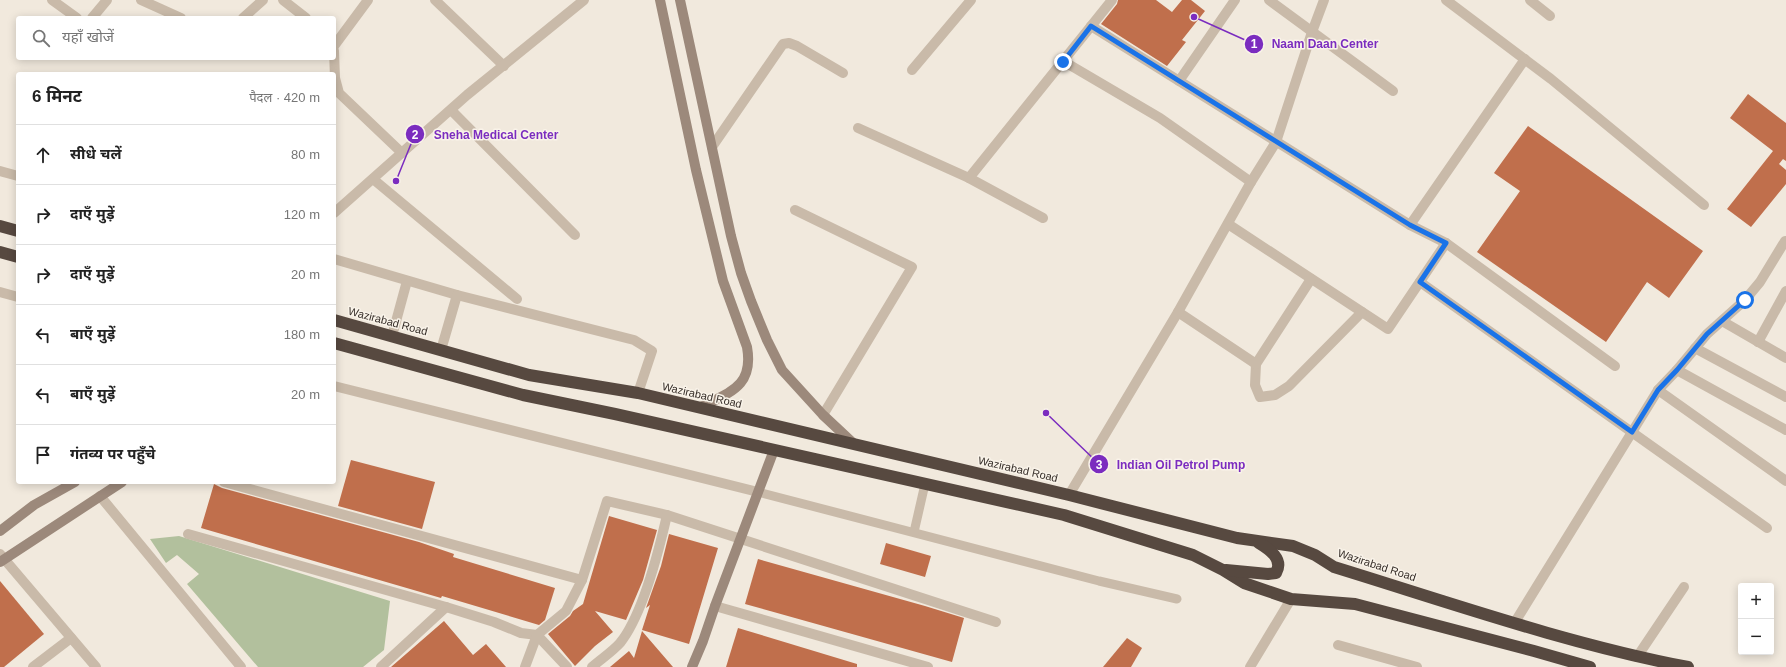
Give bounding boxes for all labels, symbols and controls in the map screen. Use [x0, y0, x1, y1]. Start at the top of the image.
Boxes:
search box [16, 16, 336, 60]
icon: search [30, 27, 52, 49]
text: यहाँ खोजें [62, 28, 114, 45]
callout: Naam Daan Center [1244, 32, 1387, 56]
text: 1 [1251, 37, 1258, 51]
text: Naam Daan Center [1272, 37, 1379, 51]
route end [1054, 53, 1072, 71]
text: 6 मिनट [32, 87, 82, 106]
text: पैदल · 420 m [249, 90, 320, 105]
callout: Sneha Medical Center [405, 122, 566, 146]
text: 2 [412, 128, 419, 142]
text: Sneha Medical Center [434, 128, 559, 142]
icon: ahead [32, 144, 54, 166]
text: सीधे चलें [70, 145, 121, 162]
text: 80 m [291, 147, 320, 162]
icon: right [32, 204, 54, 226]
text: दाएँ मुड़ें [70, 205, 114, 222]
text: 120 m [284, 207, 320, 222]
icon: right [32, 264, 54, 286]
text: दाएँ मुड़ें [70, 265, 114, 282]
text: 20 m [291, 267, 320, 282]
route start [1736, 291, 1754, 309]
street label: Wazirabad Road [347, 305, 429, 337]
icon: left [32, 324, 54, 346]
text: बाएँ मुड़ें [70, 325, 115, 342]
text: 180 m [284, 327, 320, 342]
street label: Wazirabad Road [661, 380, 743, 410]
icon: left [32, 384, 54, 406]
text: बाएँ मुड़ें [70, 385, 115, 402]
text: 20 m [291, 387, 320, 402]
icon: arrive [32, 444, 54, 466]
text: गंतव्य पर पहुँचे [70, 445, 155, 462]
callout: Indian Oil Petrol Pump [1089, 452, 1253, 476]
street label: Wazirabad Road [977, 454, 1059, 484]
text: 3 [1096, 458, 1103, 472]
text: Indian Oil Petrol Pump [1117, 458, 1245, 472]
street label: Wazirabad Road [1336, 547, 1418, 583]
map controls [1738, 583, 1774, 655]
button: + [1738, 583, 1774, 619]
button: − [1738, 619, 1774, 655]

